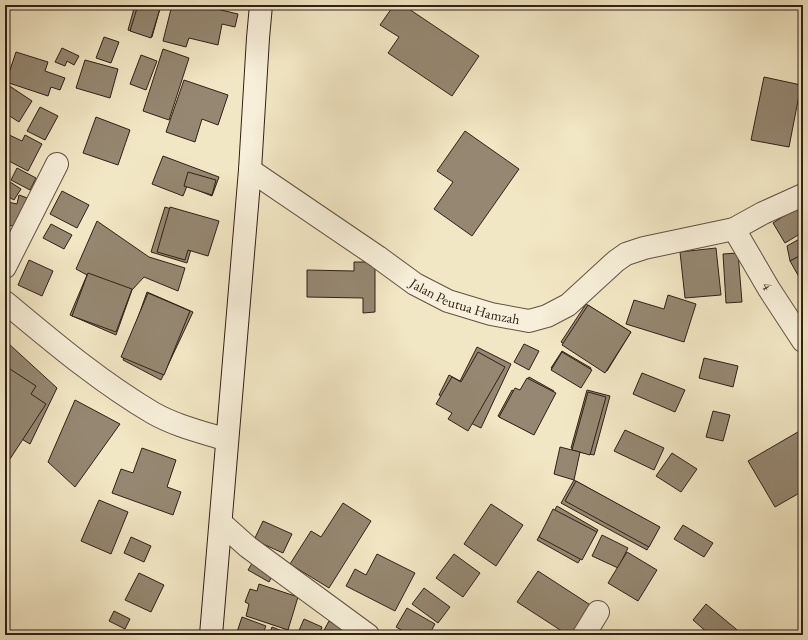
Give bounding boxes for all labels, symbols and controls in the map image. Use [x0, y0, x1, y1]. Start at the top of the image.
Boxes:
street label: Jalan Peutua Hamzah [405, 274, 521, 328]
street label: 4 [758, 279, 777, 294]

